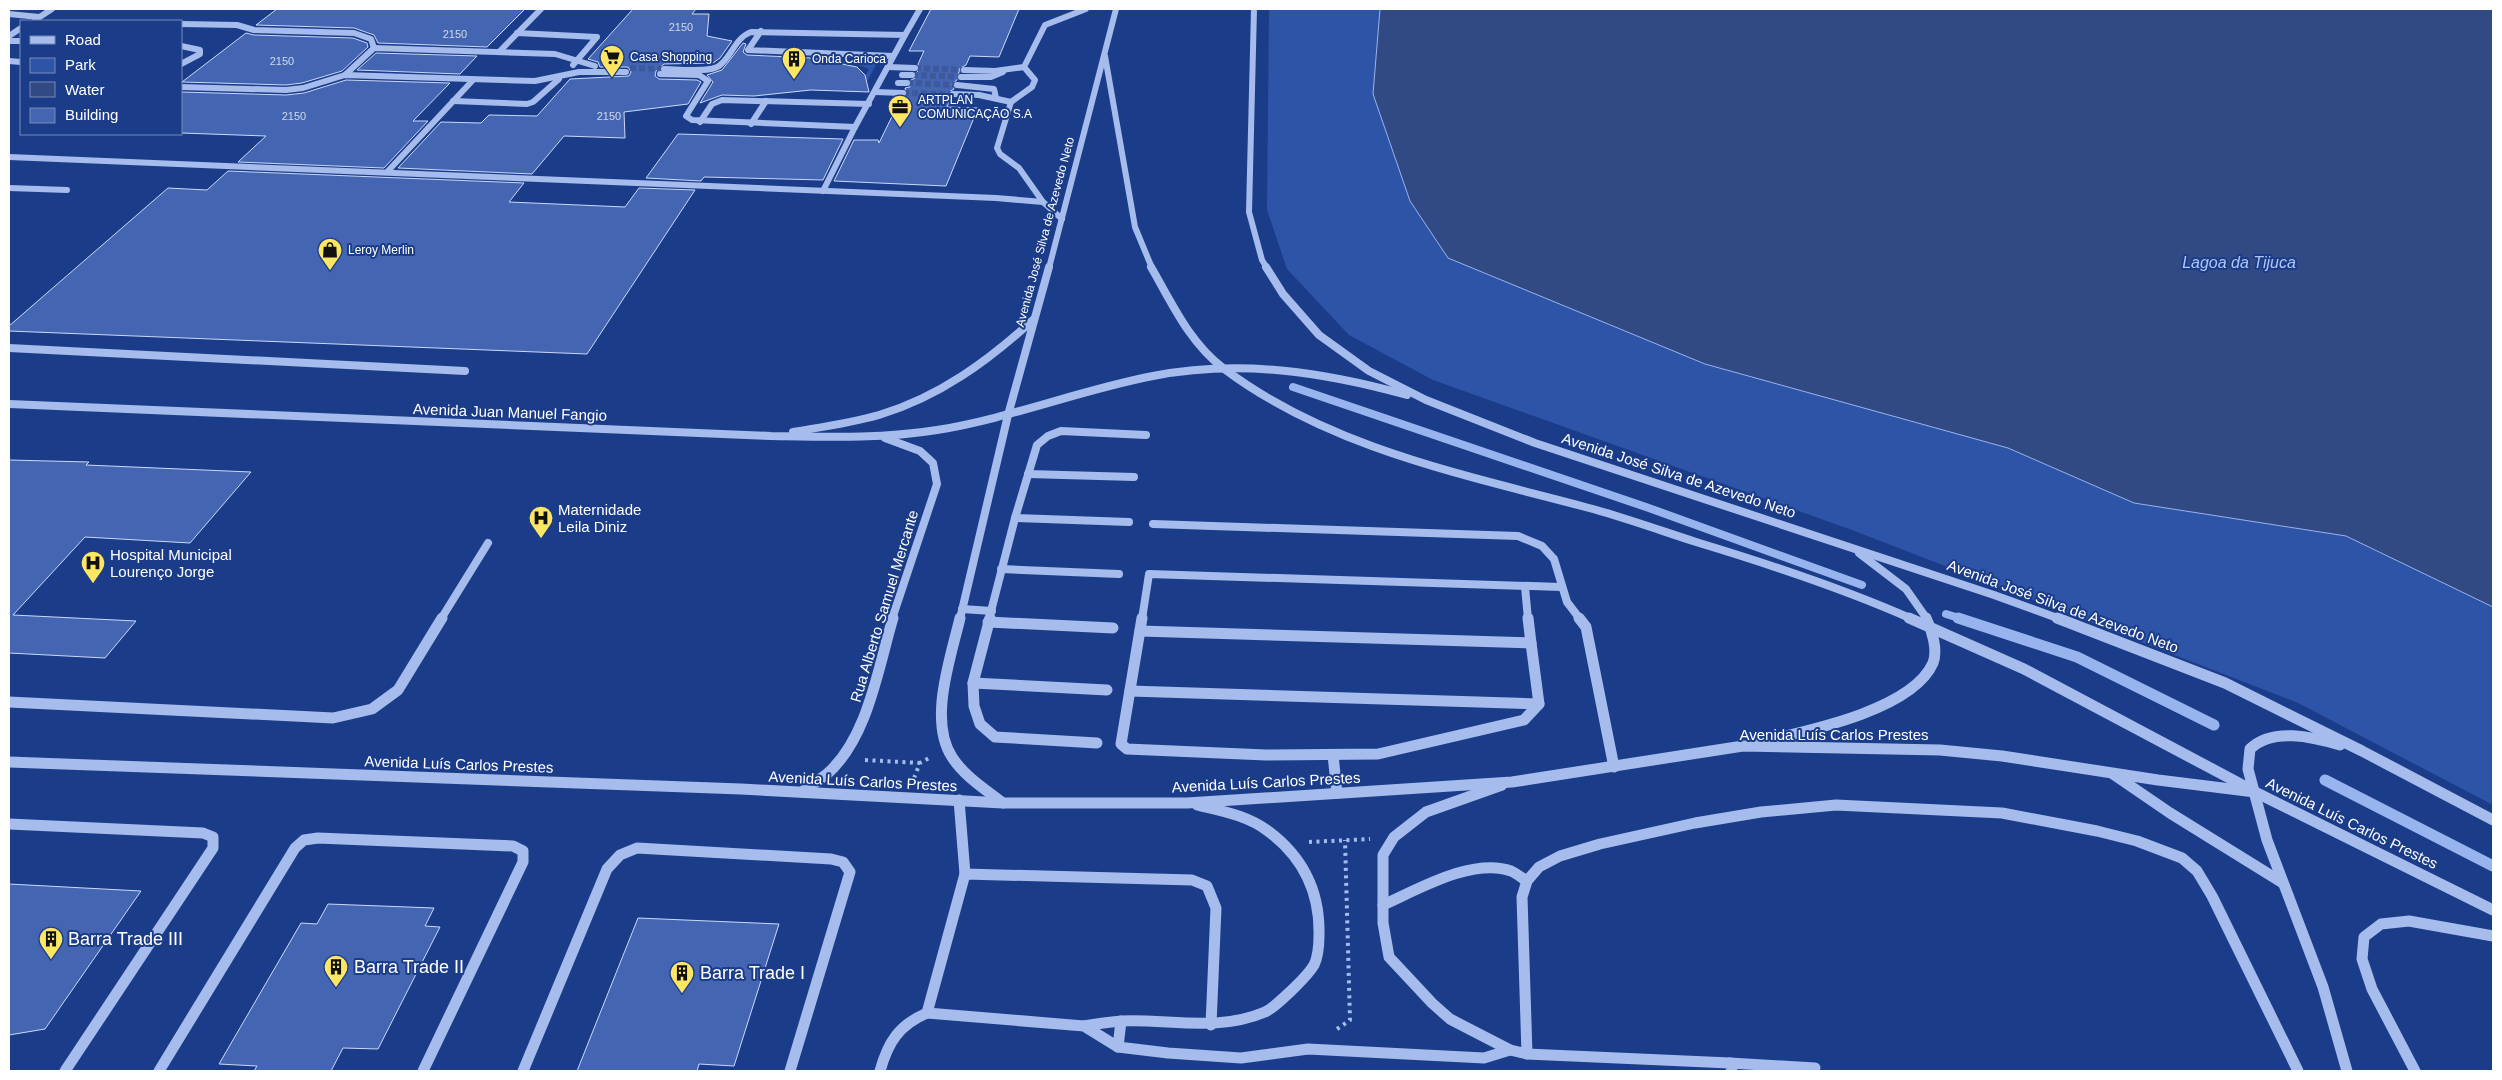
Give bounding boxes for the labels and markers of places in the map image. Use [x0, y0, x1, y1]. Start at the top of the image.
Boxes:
supermarket icon: Casa Shopping [599, 44, 625, 78]
building icon: Onda Carioca [781, 46, 807, 80]
place label: Casa Shopping [630, 50, 712, 64]
place label: Onda Carioca [812, 52, 886, 66]
place label: ARTPLAN COMUNICAÇÃO S.A [918, 93, 1032, 121]
office icon: ARTPLAN COMUNICAÇÃO S.A [887, 94, 913, 128]
shop icon: Leroy Merlin [317, 237, 343, 271]
place label: Leroy Merlin [348, 243, 414, 257]
place label: Maternidade Leila Diniz [558, 501, 641, 535]
hospital icon: Maternidade Leila Diniz [528, 505, 554, 539]
place label: Hospital Municipal Lourenço Jorge [110, 546, 232, 580]
hospital icon: Hospital Municipal Lourenço Jorge [80, 550, 106, 584]
building icon: Barra Trade III [38, 926, 64, 960]
place label: Barra Trade III [68, 929, 183, 949]
building icon: Barra Trade II [323, 954, 349, 988]
place label: Barra Trade II [354, 957, 464, 977]
building icon: Barra Trade I [669, 960, 695, 994]
place label: Barra Trade I [700, 963, 805, 983]

